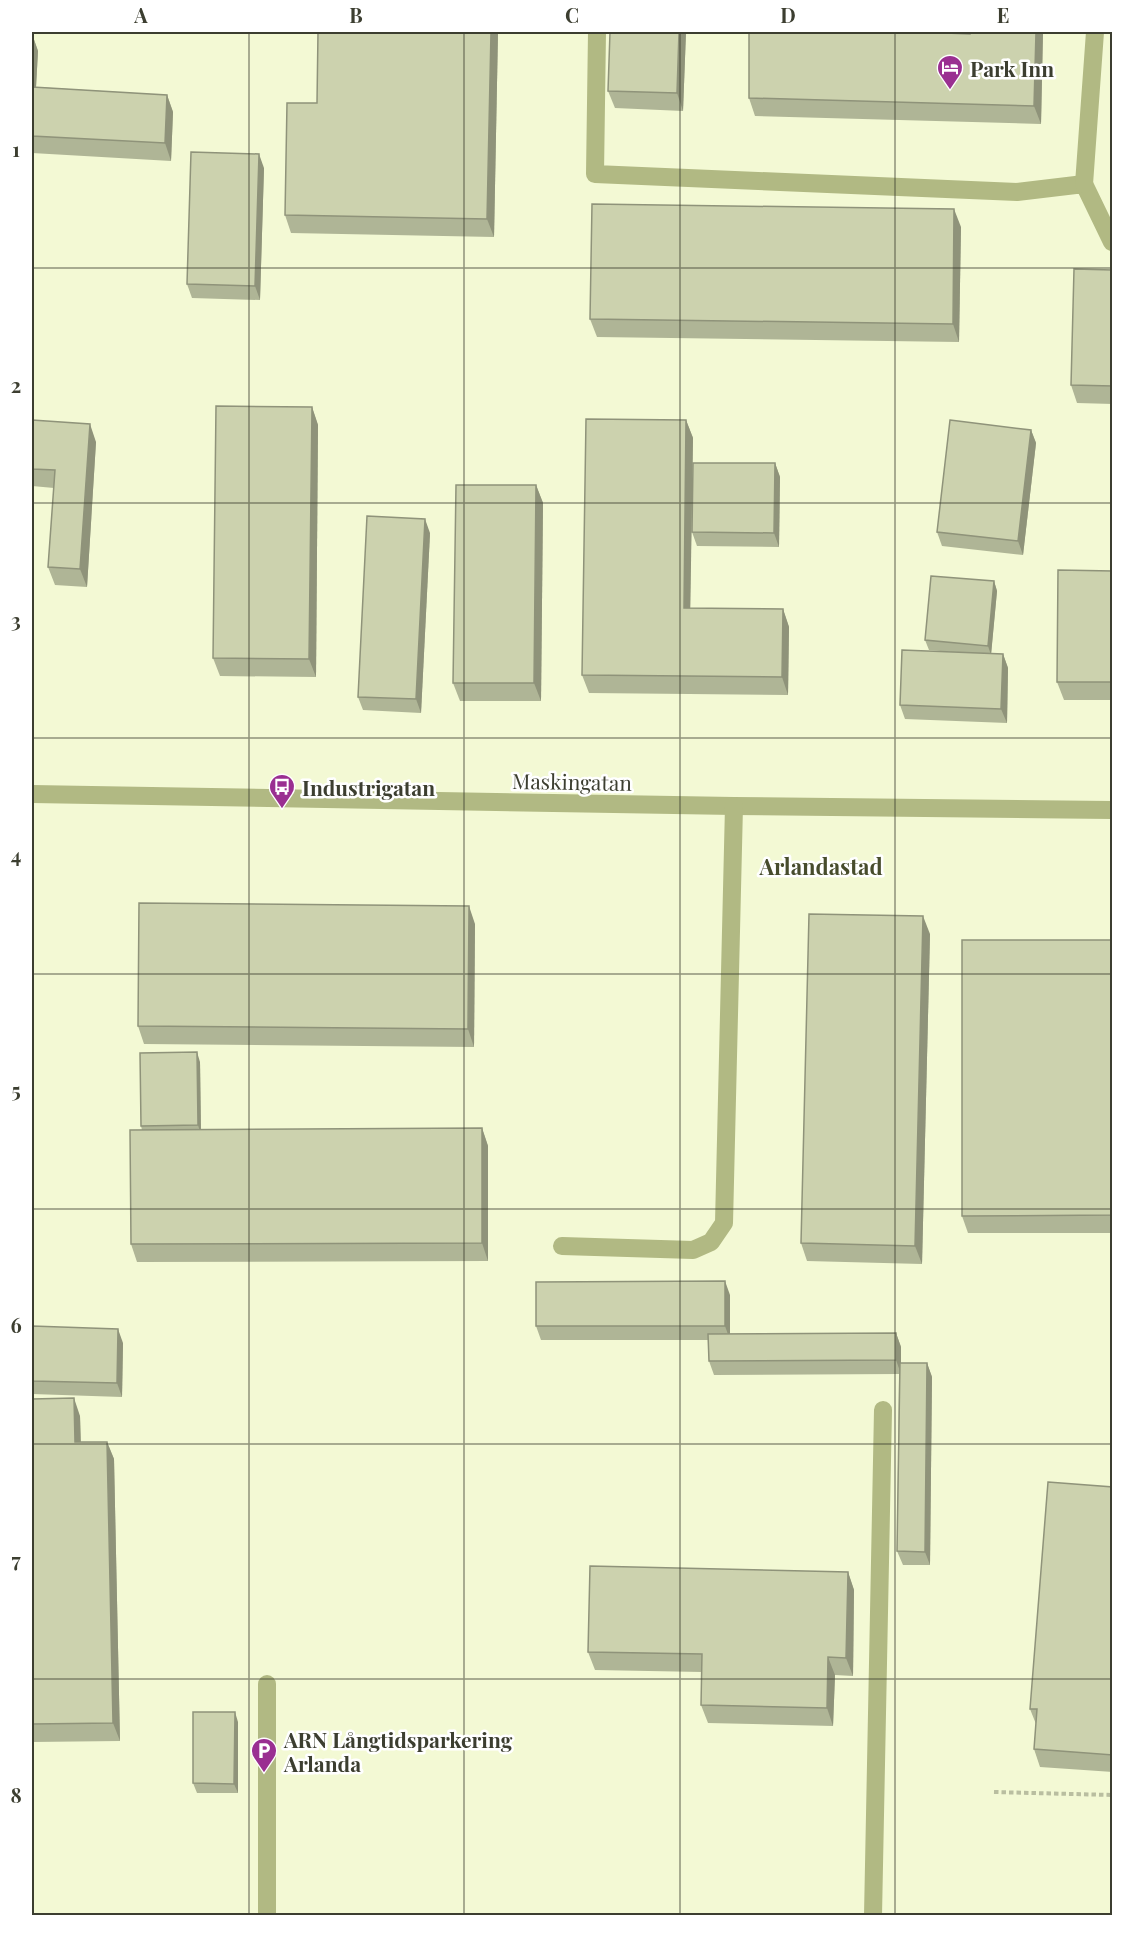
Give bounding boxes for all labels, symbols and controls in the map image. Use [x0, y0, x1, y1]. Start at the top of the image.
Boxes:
text: A [133, 1, 148, 28]
text: B [349, 1, 363, 28]
text: C [565, 1, 579, 28]
text: D [780, 1, 796, 28]
text: E [997, 1, 1009, 28]
hotel icon: Park Inn [935, 53, 965, 91]
place label: Park Inn [970, 54, 1054, 82]
text: 1 [12, 135, 20, 162]
text: 2 [11, 371, 21, 398]
text: 3 [11, 606, 21, 633]
street label: Maskingatan [512, 766, 633, 796]
bus stop icon: Industrigatan [267, 772, 297, 810]
place label: Industrigatan [302, 773, 435, 801]
text: 4 [11, 841, 21, 868]
district label: Arlandastad [758, 851, 883, 881]
text: 5 [11, 1076, 21, 1103]
text: 6 [10, 1311, 22, 1338]
text: 7 [11, 1546, 21, 1573]
place label: ARN Långtidsparkering Arlanda [283, 1725, 513, 1777]
parking icon: ARN Långtidsparkering Arlanda [249, 1736, 279, 1774]
text: 8 [10, 1781, 22, 1808]

